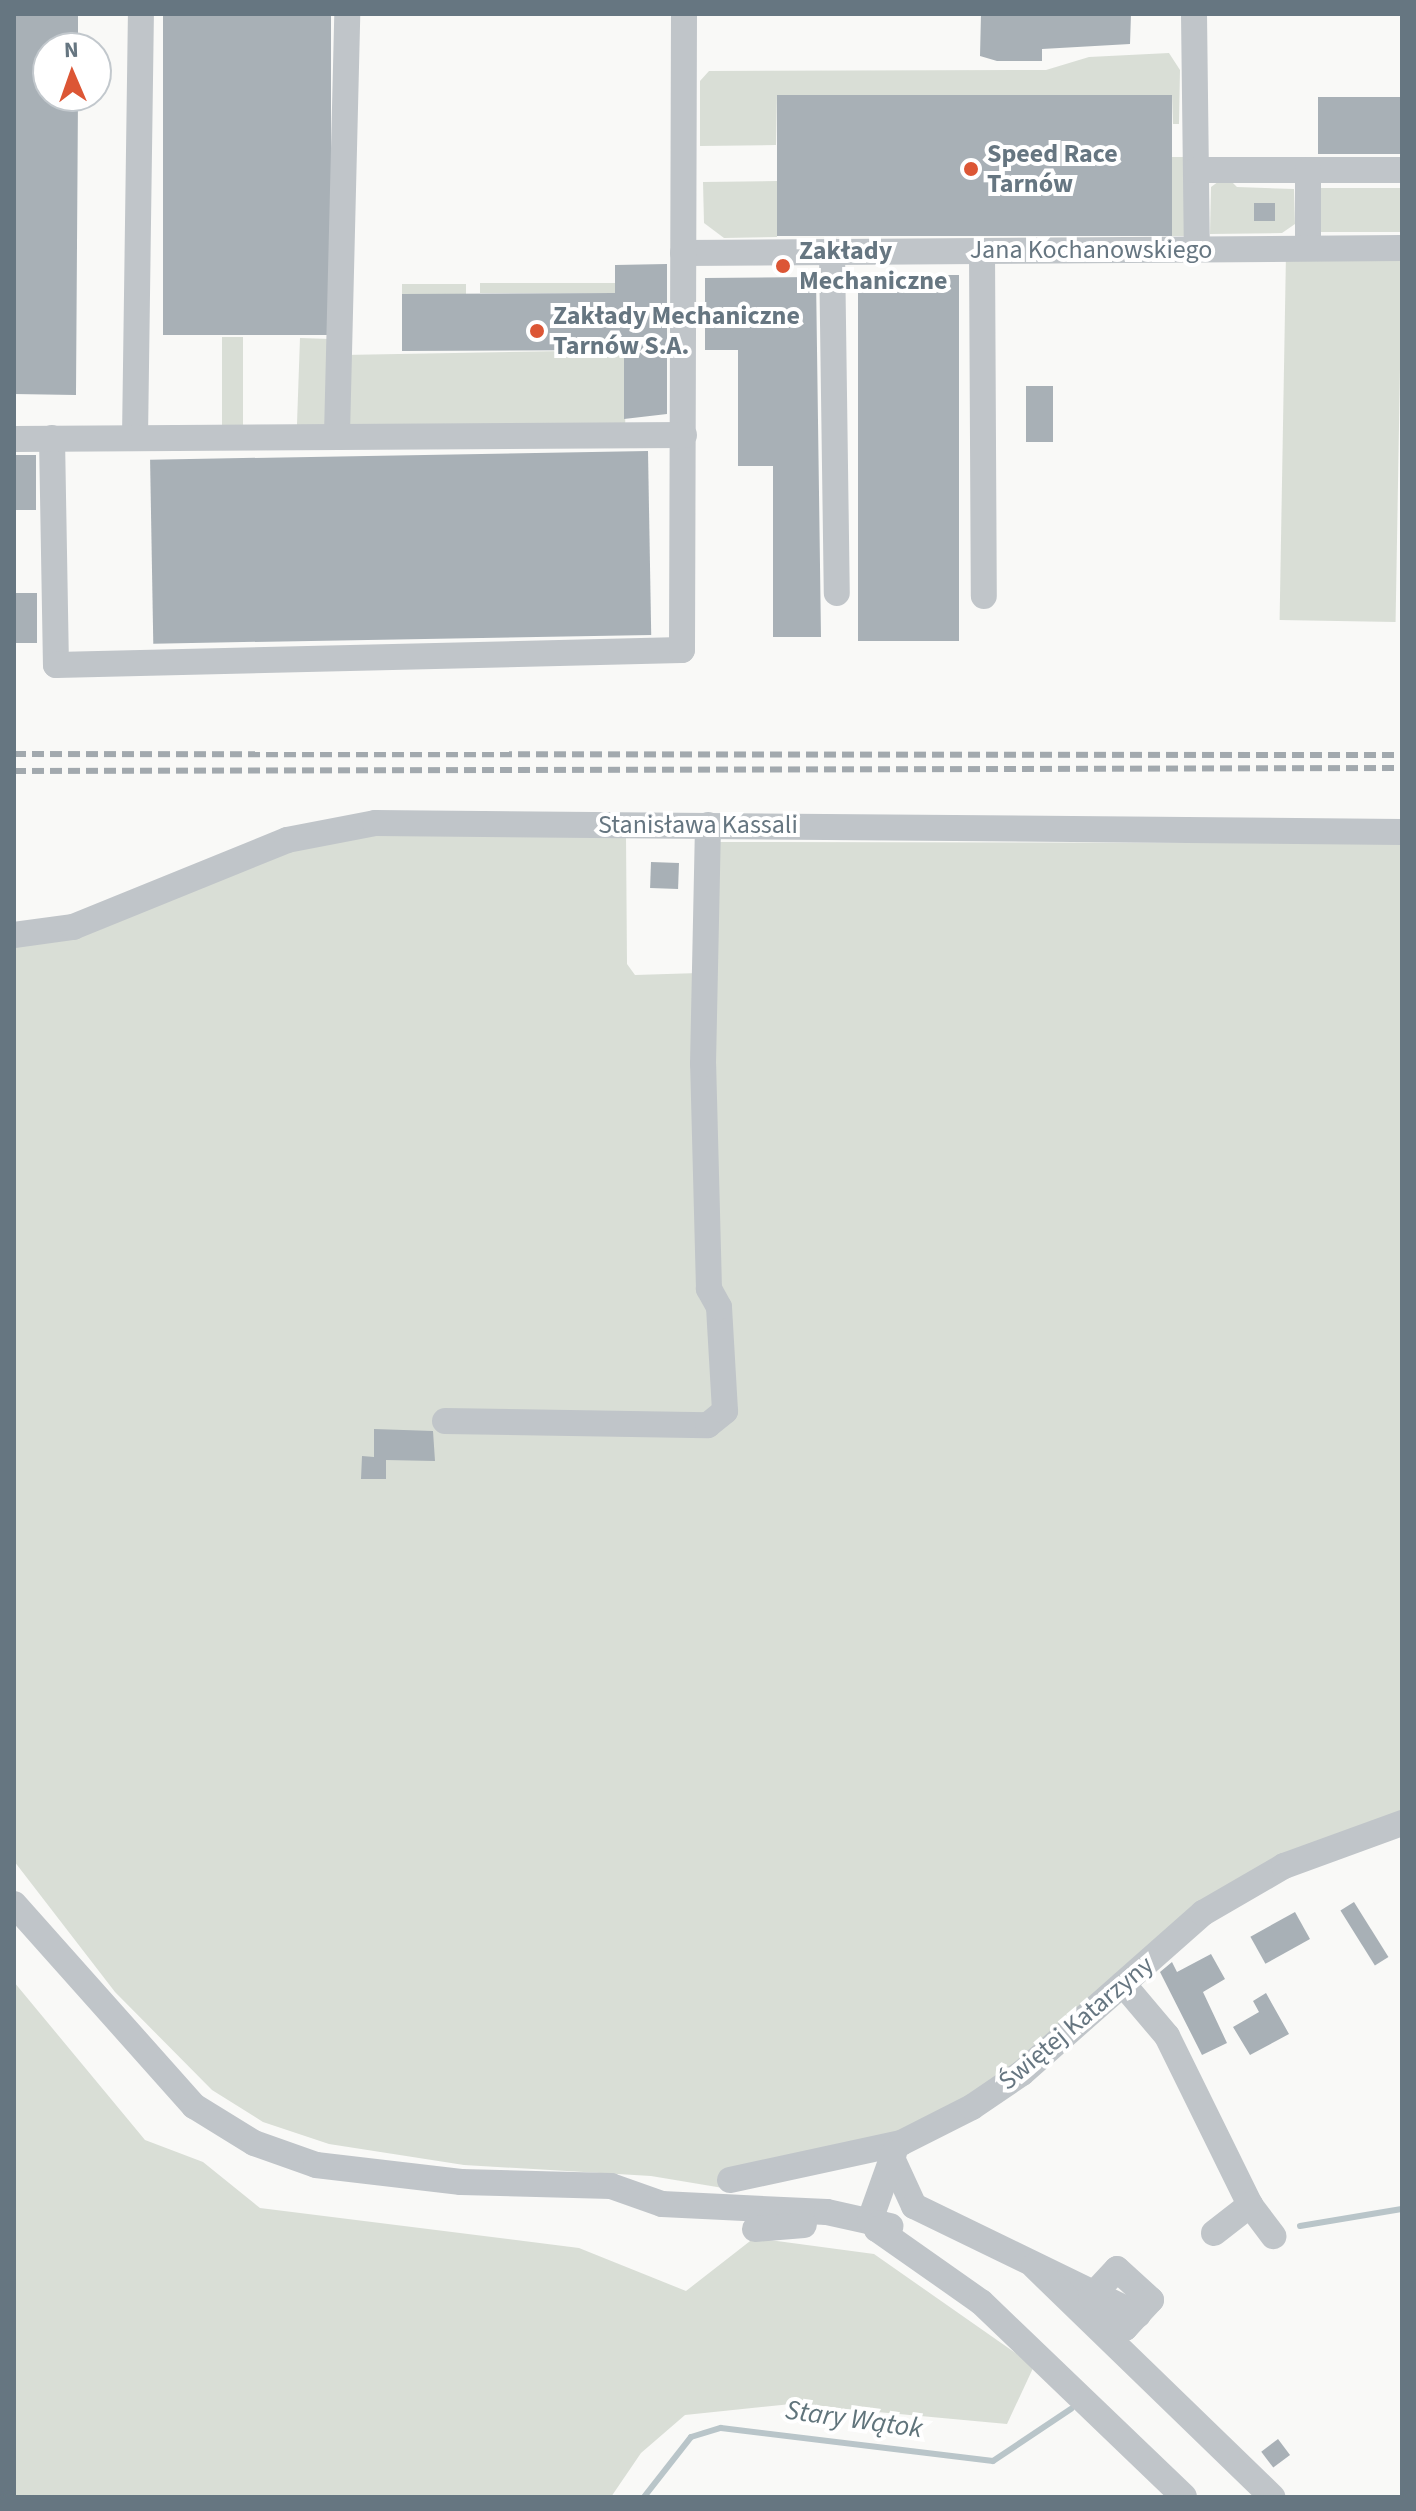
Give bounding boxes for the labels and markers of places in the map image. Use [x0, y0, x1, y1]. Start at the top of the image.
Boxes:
place label: Speed Race Tarnów [987, 138, 1118, 200]
marker: Speed Race Tarnów [962, 160, 980, 178]
place label: Zakłady Mechaniczne [799, 235, 948, 296]
marker: Zakłady Mechaniczne [774, 257, 792, 275]
place label: Zakłady Mechaniczne Tarnów S.A. [553, 300, 800, 362]
marker: Zakłady Mechaniczne Tarnów S.A. [528, 322, 546, 340]

